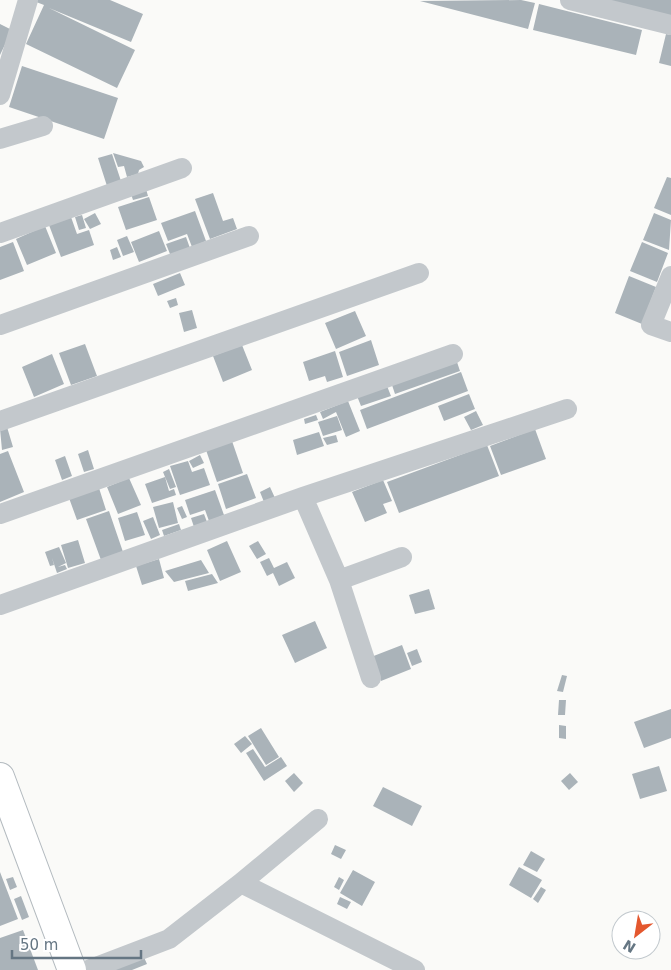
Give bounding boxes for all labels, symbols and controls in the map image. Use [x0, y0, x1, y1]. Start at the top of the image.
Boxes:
north arrow [611, 910, 661, 960]
scale bar [12, 928, 141, 960]
text: 50 m [20, 936, 58, 954]
text: N [620, 936, 638, 956]

